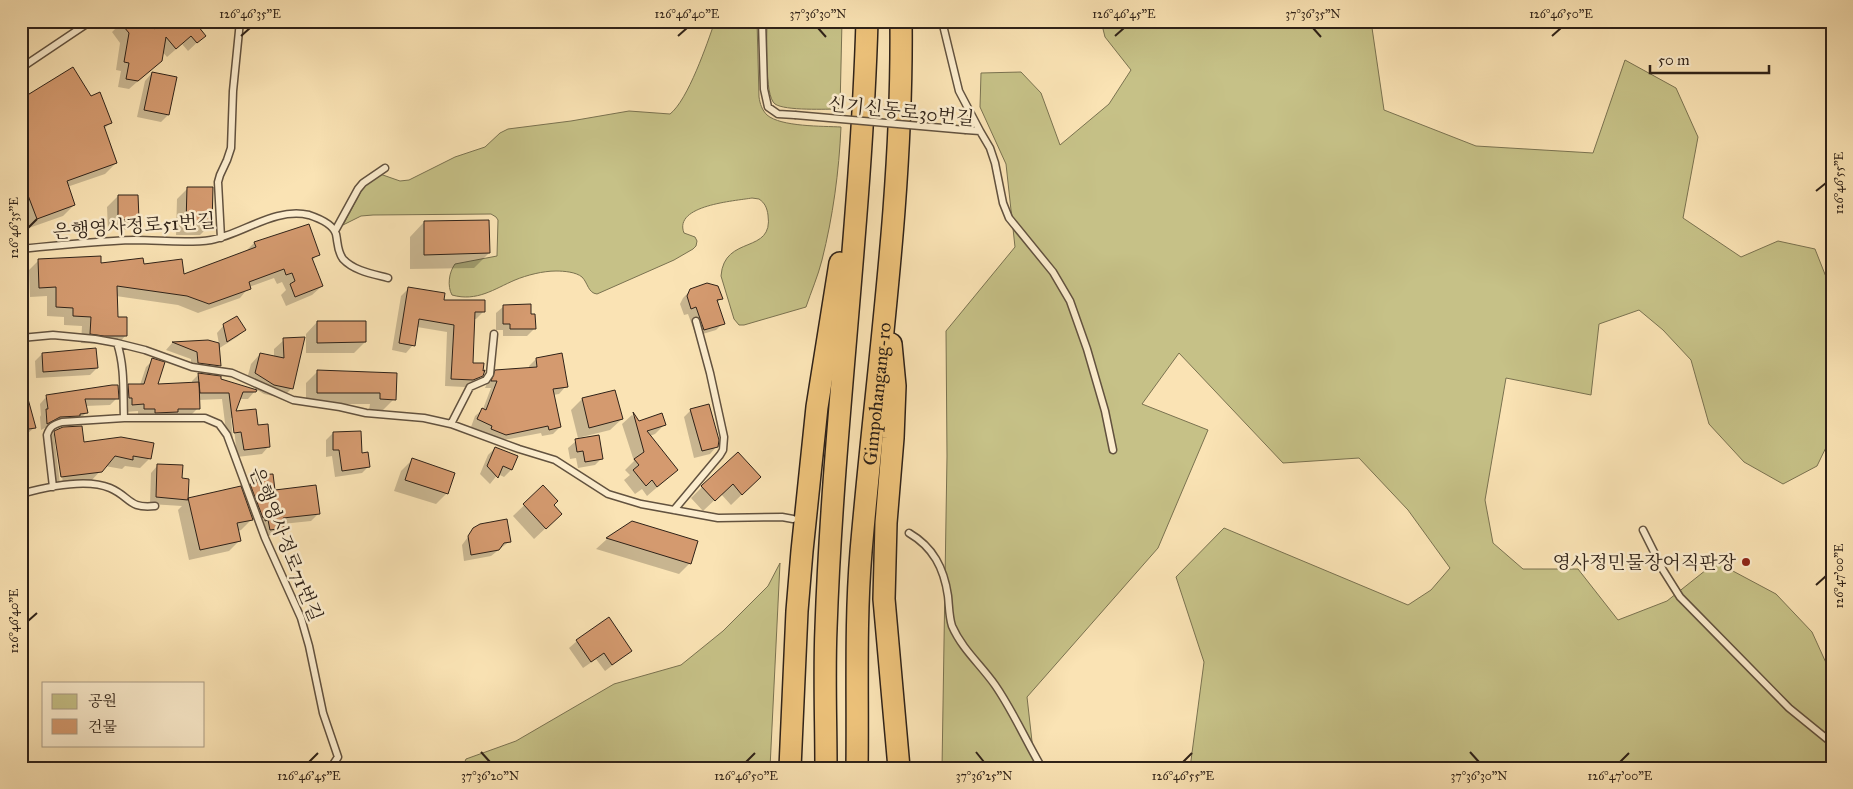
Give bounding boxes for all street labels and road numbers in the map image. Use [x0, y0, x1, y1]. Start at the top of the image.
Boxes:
street label: 신기신동로30번길 [827, 92, 975, 130]
street label: 은행영사정로51번길 [52, 209, 216, 243]
street label: Gimpohangang-ro [858, 321, 895, 467]
street label: 은행영사정로71번길 [245, 463, 327, 625]

